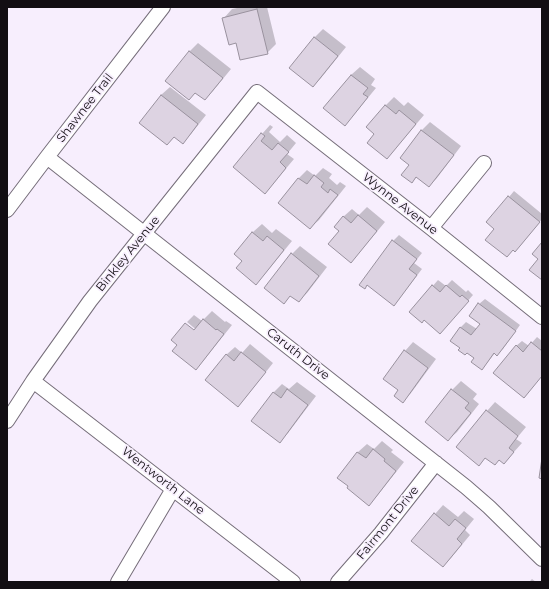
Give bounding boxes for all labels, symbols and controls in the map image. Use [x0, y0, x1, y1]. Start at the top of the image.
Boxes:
street label: Shawnee Trail [54, 71, 116, 145]
street label: Wynne Avenue [359, 170, 441, 238]
street label: Binkley Avenue [93, 213, 163, 295]
street label: Caruth Drive [264, 325, 332, 383]
street label: Wentworth Lane [119, 444, 207, 518]
street label: Fairmont Drive [354, 483, 422, 563]

